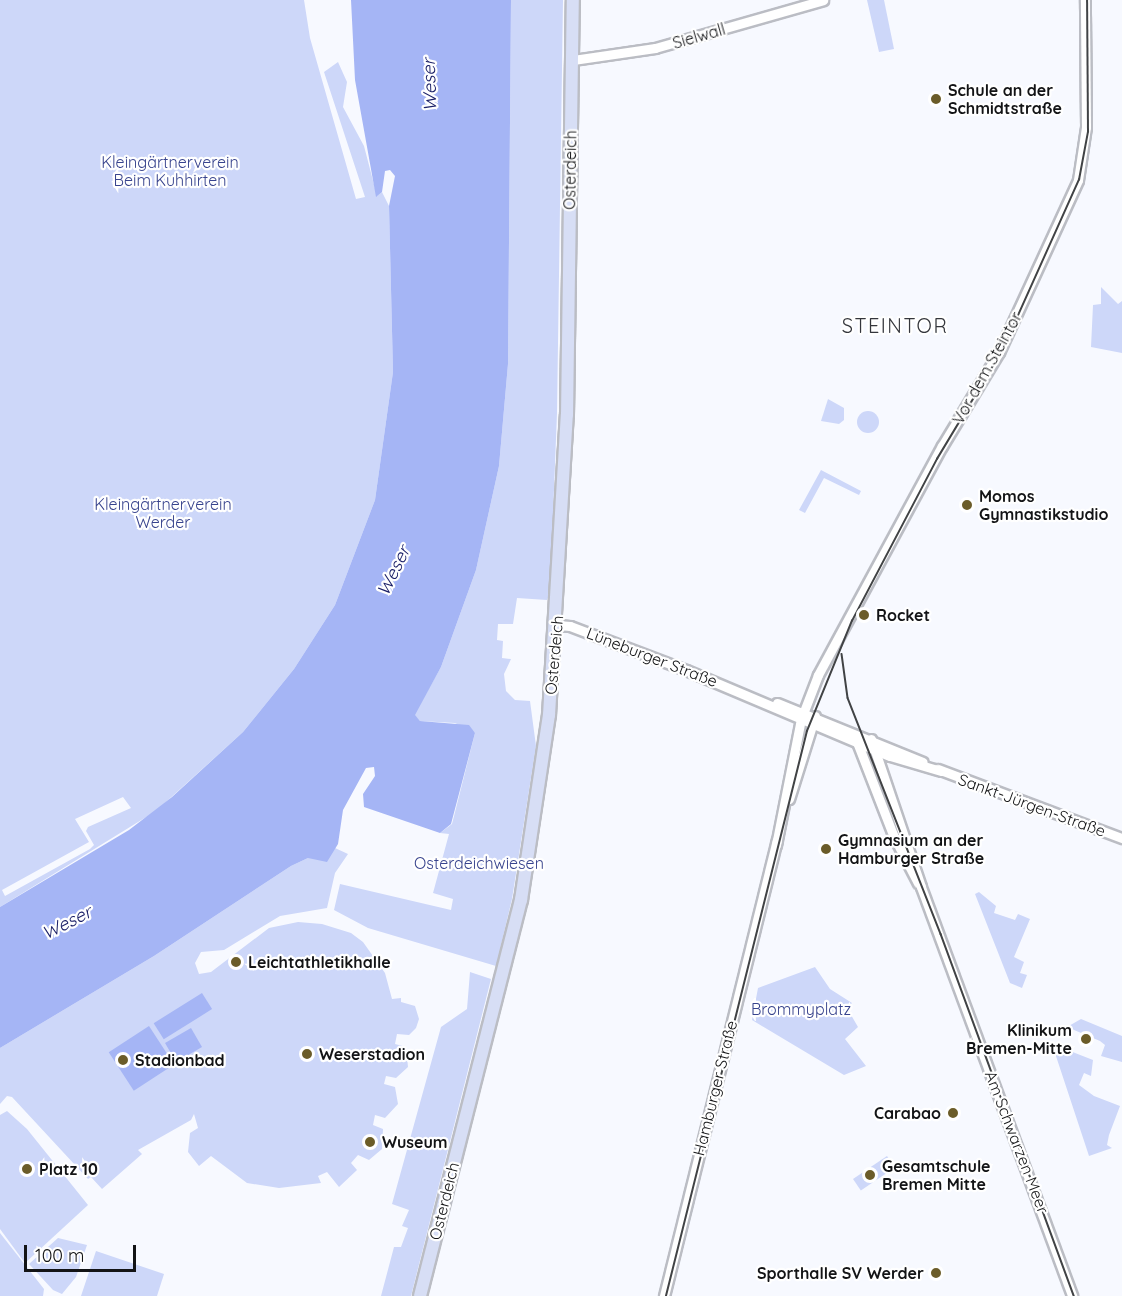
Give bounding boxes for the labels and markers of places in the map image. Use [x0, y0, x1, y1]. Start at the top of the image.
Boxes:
place label: Schule an der Schmidtstraße [948, 80, 1062, 118]
marker: Schule an der Schmidtstraße [929, 92, 943, 106]
place label: Momos Gymnastikstudio [979, 486, 1108, 524]
marker: Momos Gymnastikstudio [960, 498, 974, 512]
place label: Rocket [876, 605, 930, 625]
marker: Rocket [857, 608, 871, 622]
place label: Gymnasium an der Hamburger Straße [838, 830, 984, 868]
marker: Gymnasium an der Hamburger Straße [819, 842, 833, 856]
place label: Leichtathletikhalle [248, 952, 391, 972]
marker: Leichtathletikhalle [229, 955, 243, 969]
place label: Klinikum Bremen-Mitte [966, 1020, 1072, 1058]
marker: Klinikum Bremen-Mitte [1077, 1030, 1095, 1048]
place label: Weserstadion [319, 1044, 425, 1064]
marker: Weserstadion [300, 1047, 314, 1061]
place label: Stadionbad [135, 1050, 225, 1070]
marker: Stadionbad [116, 1053, 130, 1067]
place label: Carabao [874, 1103, 941, 1123]
marker: Carabao [946, 1106, 960, 1120]
place label: Wuseum [382, 1132, 448, 1152]
marker: Wuseum [363, 1135, 377, 1149]
place label: Gesamtschule Bremen Mitte [882, 1156, 990, 1194]
place label: Platz 10 [39, 1159, 98, 1179]
marker: Platz 10 [20, 1162, 34, 1176]
marker: Gesamtschule Bremen Mitte [863, 1168, 877, 1182]
place label: Sporthalle SV Werder [757, 1263, 924, 1283]
marker: Sporthalle SV Werder [929, 1266, 943, 1280]

